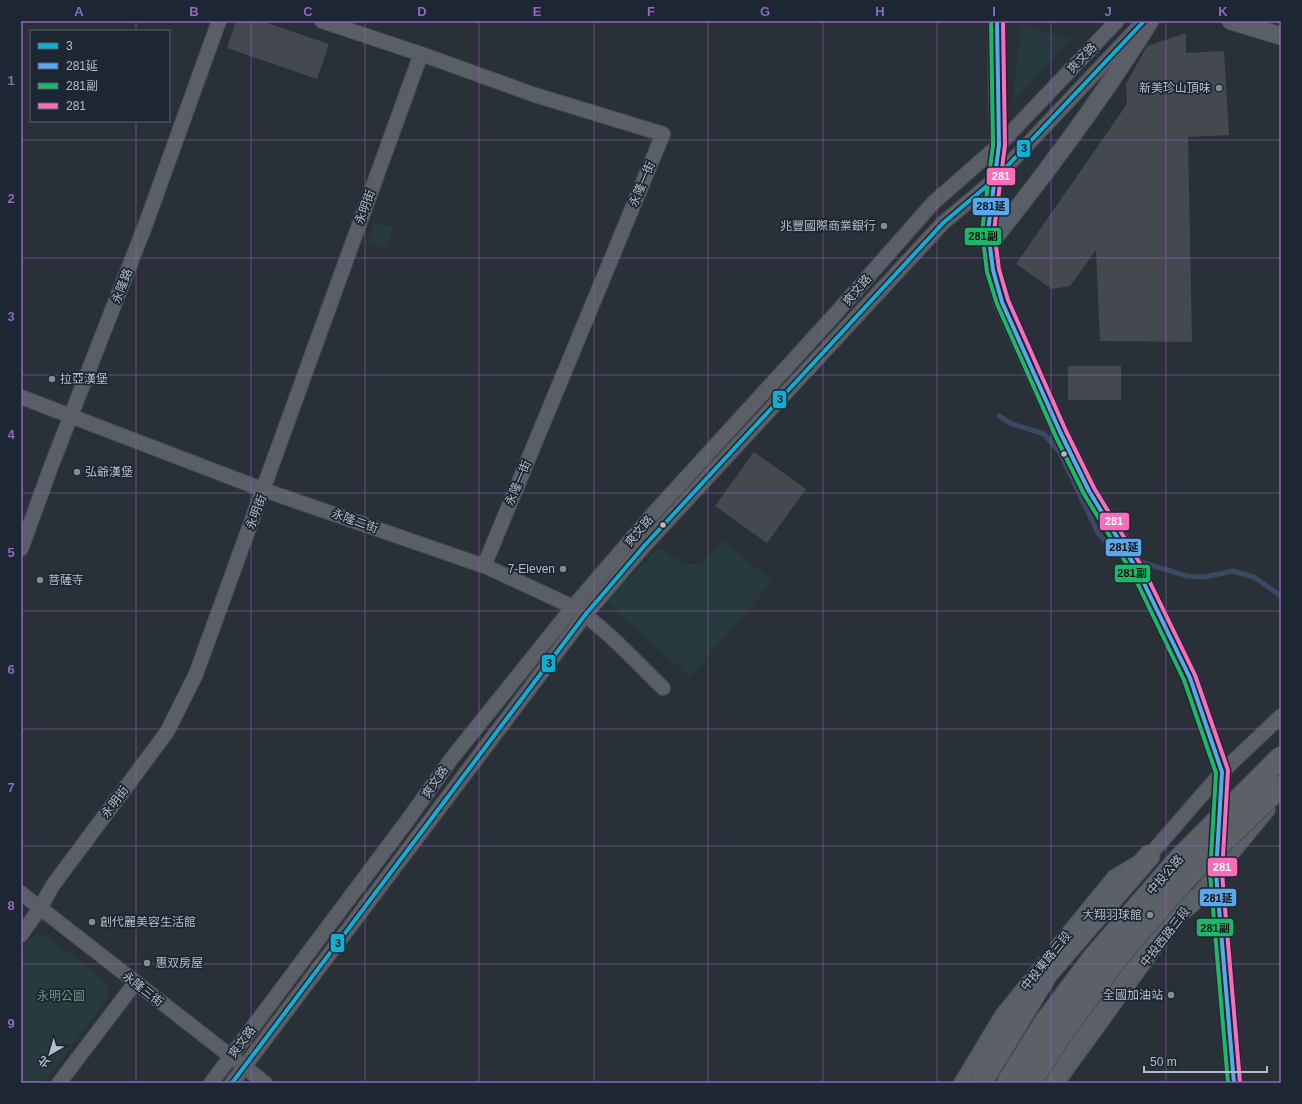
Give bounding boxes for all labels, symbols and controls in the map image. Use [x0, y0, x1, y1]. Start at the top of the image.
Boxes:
text: A [74, 4, 84, 19]
text: B [189, 4, 199, 19]
text: C [303, 4, 313, 19]
text: D [417, 4, 427, 19]
text: E [533, 4, 542, 19]
text: F [647, 4, 655, 19]
text: G [760, 4, 770, 19]
text: H [875, 4, 885, 19]
text: I [992, 4, 996, 19]
text: J [1104, 4, 1112, 19]
text: K [1218, 4, 1228, 19]
legend [30, 30, 170, 122]
text: 3 [66, 39, 73, 53]
street label: 爽文路 [1064, 40, 1100, 76]
text: 281延 [66, 59, 98, 73]
text: 1 [7, 73, 15, 88]
text: 281副 [66, 79, 98, 93]
place label: 新美珍山頂味 [1139, 81, 1211, 95]
marker: 新美珍山頂味 [1214, 83, 1224, 93]
text: 281 [66, 99, 86, 113]
line badge: 3 [1016, 139, 1031, 158]
text: 3 [1021, 142, 1027, 154]
street label: 永隆一街 [626, 159, 658, 209]
line badge: 281 [986, 167, 1016, 186]
text: 281 [992, 170, 1010, 182]
street label: 永明街 [352, 188, 378, 226]
text: 2 [7, 191, 15, 206]
line badge: 281延 [972, 197, 1010, 216]
text: 281延 [976, 200, 1006, 212]
place label: 兆豐國際商業銀行 [780, 219, 876, 233]
marker: 兆豐國際商業銀行 [879, 221, 889, 231]
line badge: 281副 [964, 227, 1002, 246]
text: 281副 [968, 230, 998, 242]
street label: 永隆路 [109, 267, 135, 305]
street label: 爽文路 [840, 272, 874, 308]
text: 3 [7, 309, 15, 324]
place label: 拉亞漢堡 [60, 372, 108, 386]
marker: 拉亞漢堡 [47, 374, 57, 384]
line badge: 3 [772, 390, 787, 409]
text: 3 [777, 393, 783, 405]
text: 4 [7, 427, 15, 442]
unlabelled marker [1059, 449, 1069, 459]
street label: 永隆一街 [502, 458, 534, 508]
place label: 弘爺漢堡 [85, 465, 133, 479]
marker: 弘爺漢堡 [72, 467, 82, 477]
street label: 永明街 [243, 493, 269, 531]
street label: 永隆二街 [330, 506, 380, 536]
line badge: 281 [1099, 512, 1130, 531]
street label: 爽文路 [622, 513, 656, 549]
text: 281 [1105, 515, 1123, 527]
unlabelled marker [658, 520, 668, 530]
line badge: 281延 [1105, 538, 1142, 557]
text: 281延 [1109, 541, 1139, 553]
text: 5 [7, 545, 15, 560]
place label: 7-Eleven [508, 562, 555, 576]
marker: 7-Eleven [558, 564, 568, 574]
line badge: 281副 [1114, 564, 1151, 583]
text: 281副 [1117, 567, 1147, 579]
place label: 菩薩寺 [48, 573, 84, 587]
marker: 菩薩寺 [35, 575, 45, 585]
line badge: 3 [541, 654, 556, 673]
text: 3 [546, 657, 552, 669]
text: 6 [7, 662, 15, 677]
street label: 爽文路 [419, 763, 451, 801]
text: 7 [7, 780, 15, 795]
street label: 永明街 [99, 783, 131, 821]
street label: 中投公路 [1144, 852, 1186, 898]
line badge: 281 [1207, 857, 1238, 877]
text: 281 [1213, 861, 1231, 873]
line badge: 281延 [1199, 888, 1237, 907]
text: 281延 [1203, 892, 1233, 904]
text: 8 [7, 898, 15, 913]
street label: 中投西路三段 [1137, 904, 1193, 970]
place label: 大翔羽球館 [1082, 908, 1142, 922]
marker: 大翔羽球館 [1145, 910, 1155, 920]
place label: 創代麗美容生活館 [100, 915, 196, 929]
marker: 創代麗美容生活館 [87, 917, 97, 927]
line badge: 281副 [1196, 918, 1234, 937]
text: 281副 [1200, 922, 1230, 934]
street label: 中投東路三段 [1018, 929, 1074, 993]
line badge: 3 [330, 933, 345, 953]
text: 3 [335, 937, 341, 949]
place label: 惠双房屋 [155, 956, 203, 970]
marker: 惠双房屋 [142, 958, 152, 968]
street label: 永隆三街 [120, 969, 166, 1009]
place label: 全國加油站 [1103, 988, 1163, 1002]
park label: 永明公園 [37, 989, 85, 1003]
marker: 全國加油站 [1166, 990, 1176, 1000]
text: 9 [7, 1016, 15, 1031]
street label: 爽文路 [226, 1023, 258, 1061]
north arrow [30, 1034, 70, 1074]
scale bar [1144, 1048, 1267, 1074]
text: 北 [36, 1054, 52, 1070]
text: 50 m [1150, 1055, 1177, 1069]

